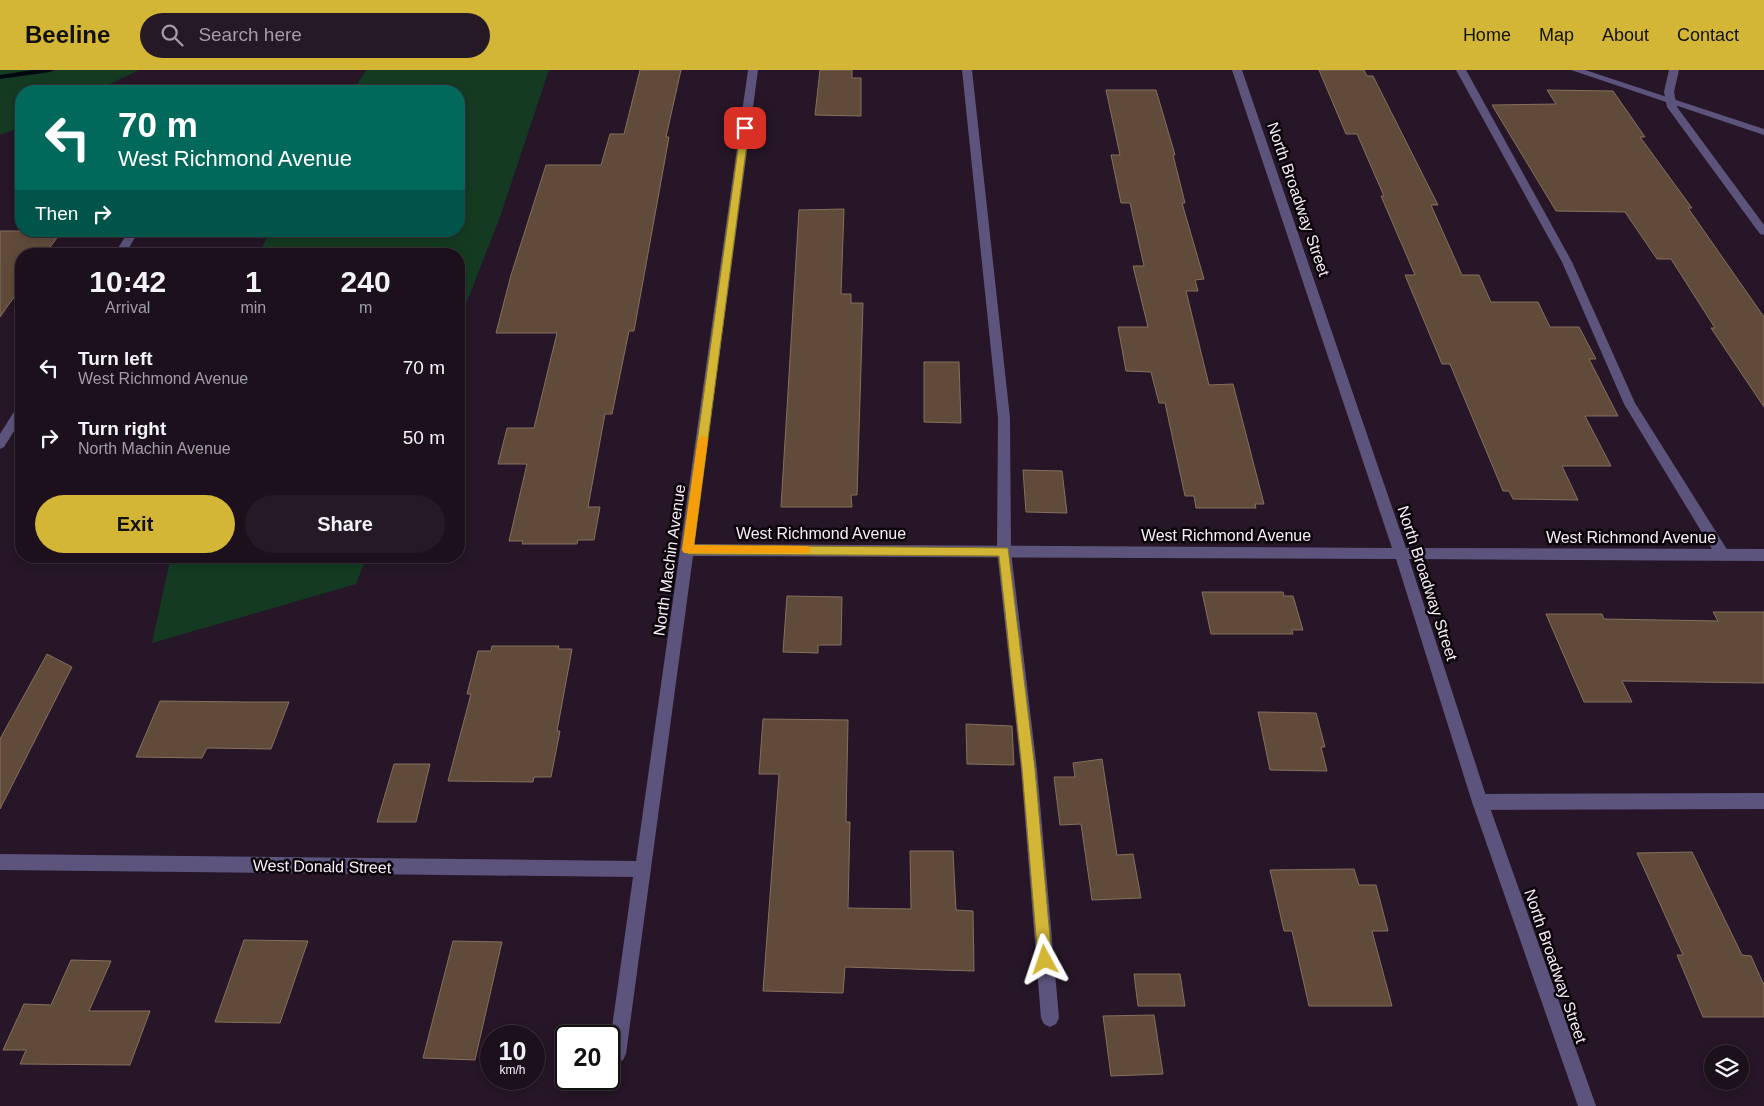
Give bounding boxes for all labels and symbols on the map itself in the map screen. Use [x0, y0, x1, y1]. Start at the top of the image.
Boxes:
pin [724, 107, 766, 149]
street label: North Broadway Street [1264, 120, 1333, 279]
street label: North Machin Avenue [650, 483, 689, 637]
street label: North Broadway Street [1394, 504, 1461, 663]
street label: West Richmond Avenue [736, 525, 906, 542]
street label: West Richmond Avenue [1141, 527, 1311, 544]
street label: West Richmond Avenue [1546, 529, 1716, 546]
street label: West Donald Street [253, 857, 392, 876]
street label: North Broadway Street [1521, 887, 1590, 1046]
position arrow [1018, 933, 1070, 985]
speed limit sign: 20 [555, 1025, 620, 1090]

